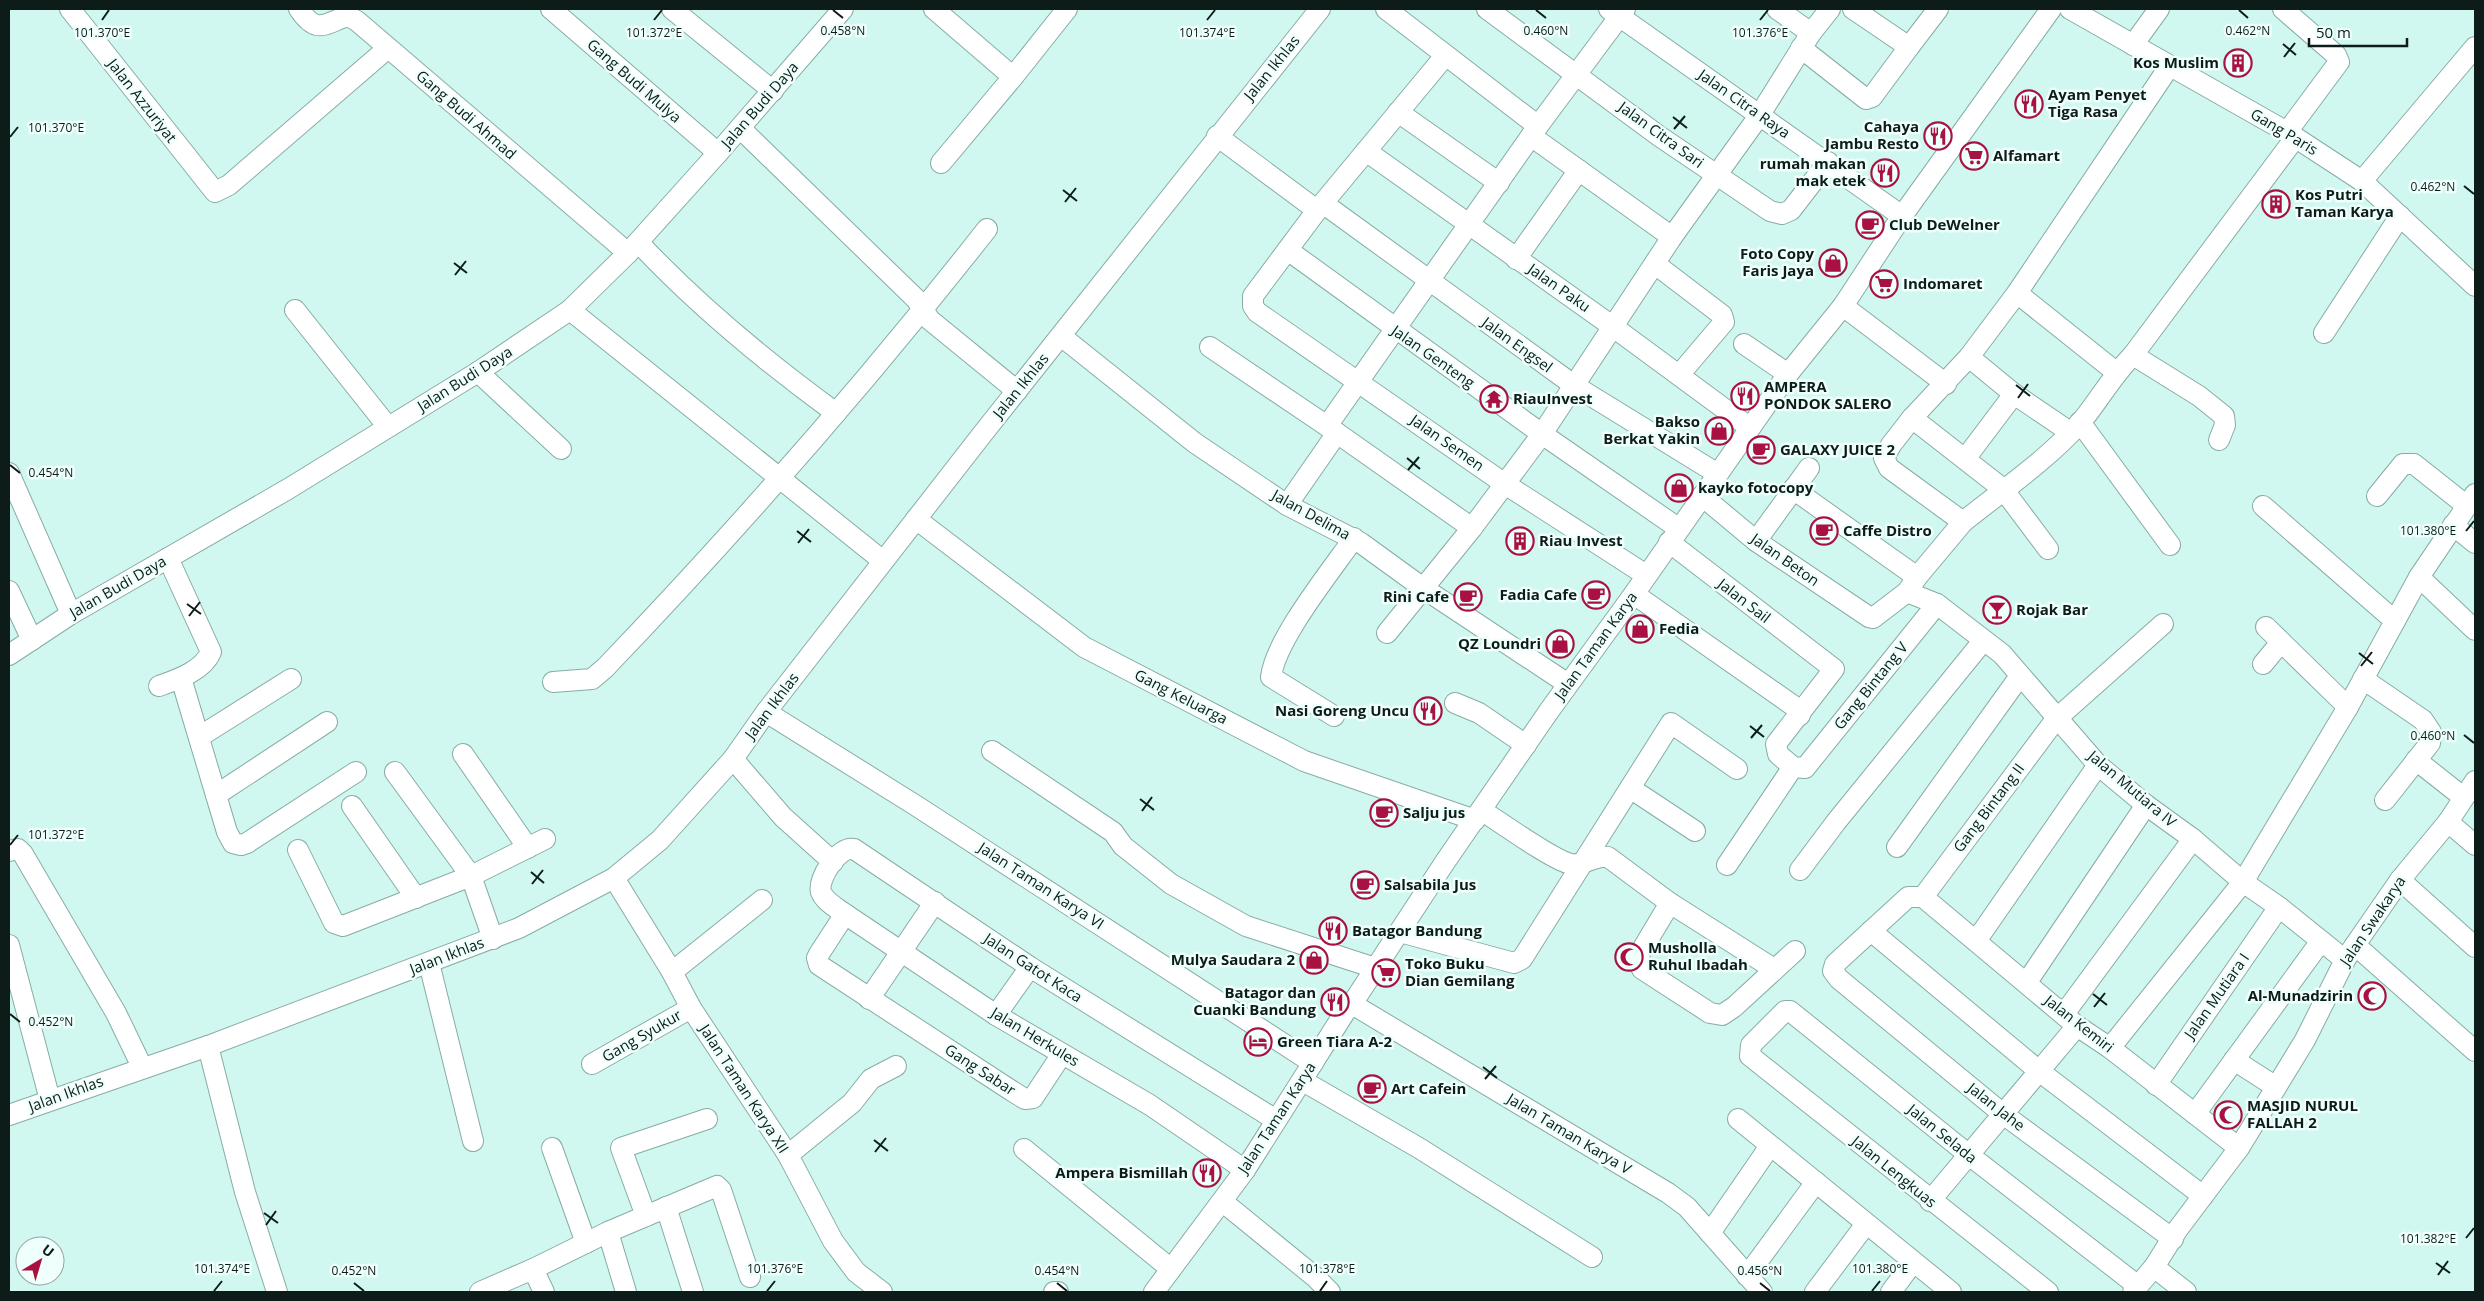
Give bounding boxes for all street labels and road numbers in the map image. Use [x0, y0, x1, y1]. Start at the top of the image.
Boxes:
street label: Jalan Ikhlas [1238, 31, 1304, 106]
street label: Gang Budi Mulya [583, 34, 686, 127]
street label: Jalan Azzuriyat [102, 53, 182, 147]
street label: Jalan Budi Daya [715, 57, 802, 153]
street label: Jalan Citra Raya [1693, 63, 1795, 142]
street label: Gang Budi Ahmad [412, 65, 521, 163]
street label: Jalan Citra Sari [1613, 95, 1708, 172]
street label: Gang Paris [2247, 103, 2322, 159]
street label: Jalan Paku [1523, 257, 1595, 316]
street label: Jalan Engsel [1477, 311, 1557, 377]
street label: Jalan Genteng [1386, 319, 1479, 392]
street label: Jalan Budi Daya [412, 341, 516, 416]
street label: Jalan Ikhlas [987, 349, 1053, 424]
street label: Jalan Semen [1405, 408, 1488, 475]
street label: Jalan Delima [1267, 483, 1354, 544]
street label: Jalan Beton [1746, 527, 1824, 590]
street label: Jalan Budi Daya [64, 550, 169, 623]
street label: Jalan Sail [1713, 572, 1775, 627]
street label: Jalan Taman Karya [1548, 587, 1641, 705]
street label: Gang Bintang V [1829, 637, 1912, 733]
street label: Gang Keluarga [1131, 664, 1231, 728]
street label: Jalan Ikhlas [739, 668, 803, 744]
street label: Jalan Mutiara IV [2083, 744, 2181, 831]
street label: Gang Bintang II [1948, 759, 2028, 856]
street label: Jalan Taman Karya VI [973, 836, 1108, 933]
street label: Jalan Swakarya [2334, 872, 2410, 971]
street label: Jalan Gatot Kaca [979, 927, 1087, 1006]
street label: Jalan Ikhlas [405, 932, 487, 979]
street label: Jalan Mutiara I [2178, 949, 2253, 1044]
street label: Jalan Kemiri [2039, 989, 2118, 1057]
street label: Jalan Herkules [986, 1001, 1083, 1070]
street label: Gang Syukur [598, 1004, 685, 1066]
street label: Jalan Taman Karya XII [695, 1018, 794, 1157]
street label: Gang Sabar [941, 1039, 1020, 1100]
street label: Jalan Taman Karya [1232, 1058, 1320, 1179]
street label: Jalan Ikhlas [24, 1070, 106, 1117]
street label: Jalan Jahe [1962, 1076, 2029, 1135]
street label: Jalan Taman Karya V [1502, 1087, 1635, 1178]
street label: Jalan Selada [1902, 1098, 1982, 1167]
street label: Jalan Lengkuas [1846, 1130, 1941, 1212]

